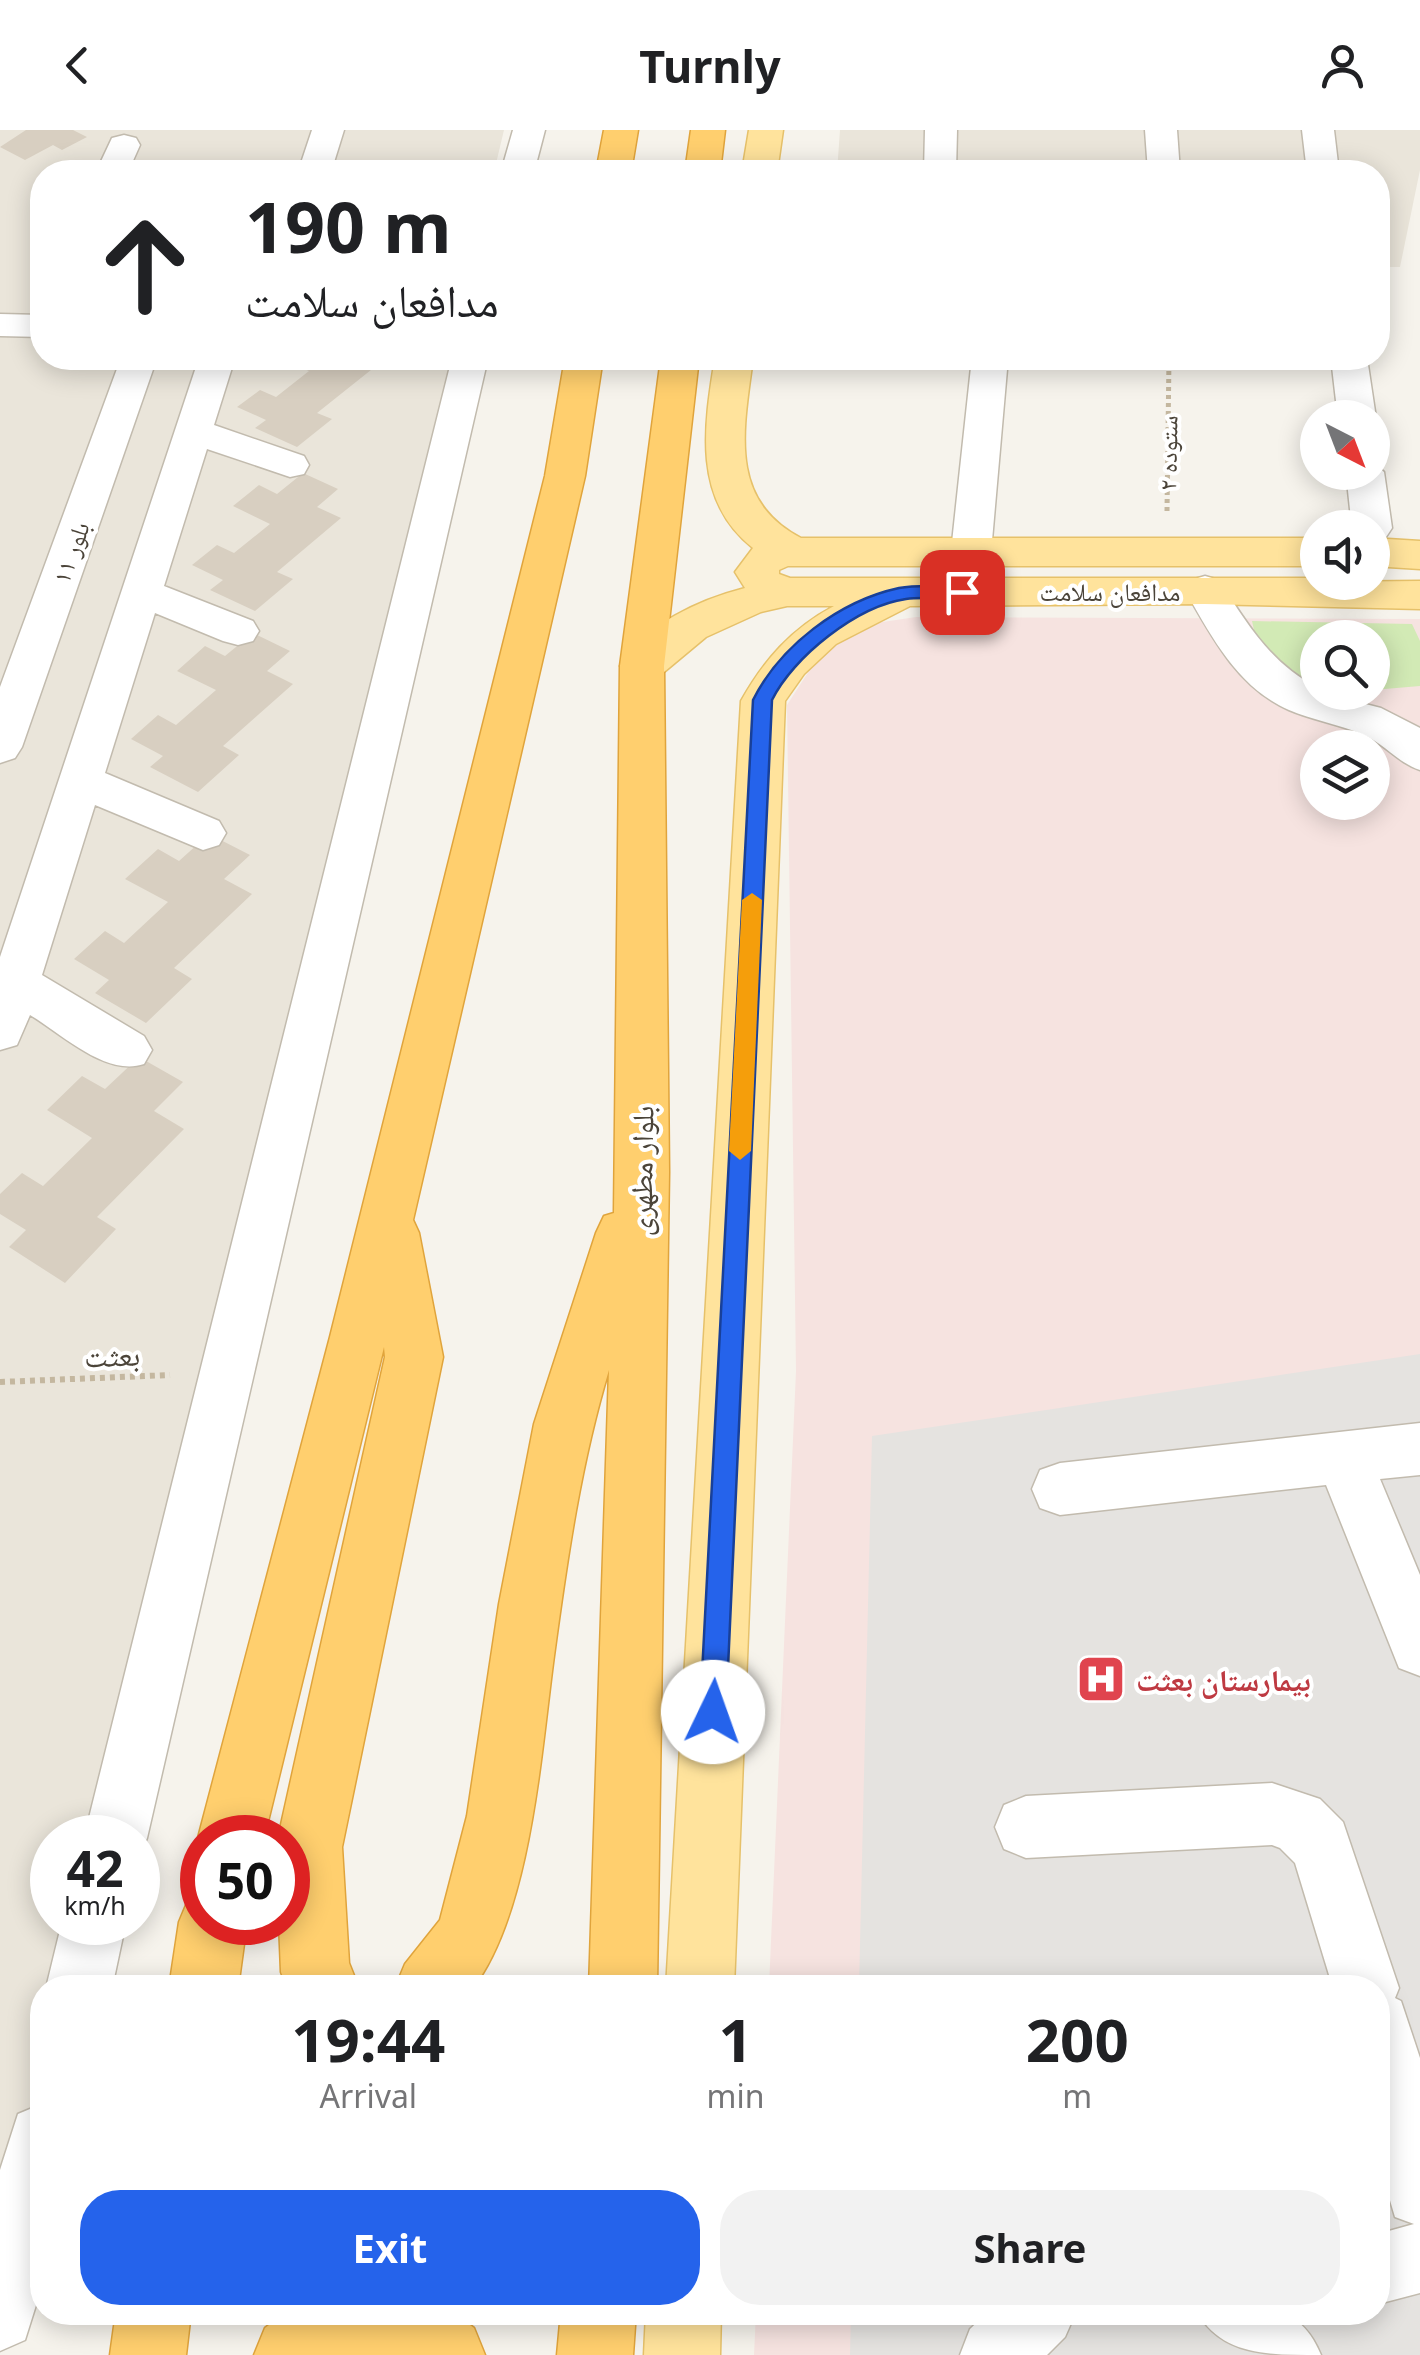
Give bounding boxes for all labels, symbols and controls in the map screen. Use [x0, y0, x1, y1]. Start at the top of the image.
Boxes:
text: Turnly [639, 35, 781, 96]
icon: back [50, 38, 105, 93]
icon: person [1315, 38, 1370, 93]
text: 190 m [245, 178, 452, 274]
icon: ahead [80, 200, 210, 330]
text: مدافعان سلامت [245, 269, 499, 330]
north arrow [1300, 400, 1390, 490]
map controls [1300, 400, 1390, 820]
street label: ستوده ۲ [1149, 415, 1185, 491]
button: sound [1300, 510, 1390, 600]
street label: بلور ۱۱ [43, 516, 97, 588]
pin [920, 550, 1005, 635]
icon: arrive [935, 565, 990, 620]
street label: مدافعان سلامت [1039, 574, 1181, 608]
button: search [1300, 620, 1390, 710]
button: layers [1300, 730, 1390, 820]
street label: بلوار مطهری [619, 1105, 663, 1237]
street label: بعثت [83, 1334, 141, 1376]
hospital icon: بیمارستان بعثت [1075, 1653, 1127, 1705]
place label: بیمارستان بعثت [1136, 1659, 1311, 1700]
position arrow [661, 1660, 765, 1764]
speed limit sign: 50 [180, 1815, 310, 1945]
text: 42 [66, 1834, 124, 1902]
text: km/h [64, 1888, 126, 1922]
text: 19:44 [291, 1998, 445, 2080]
text: 1 [718, 1998, 753, 2080]
text: 200 [1026, 1998, 1129, 2080]
text: Arrival [320, 2074, 417, 2117]
text: min [707, 2074, 765, 2117]
text: m [1062, 2074, 1092, 2117]
button: Exit [80, 2190, 700, 2305]
button: Share [720, 2190, 1340, 2305]

